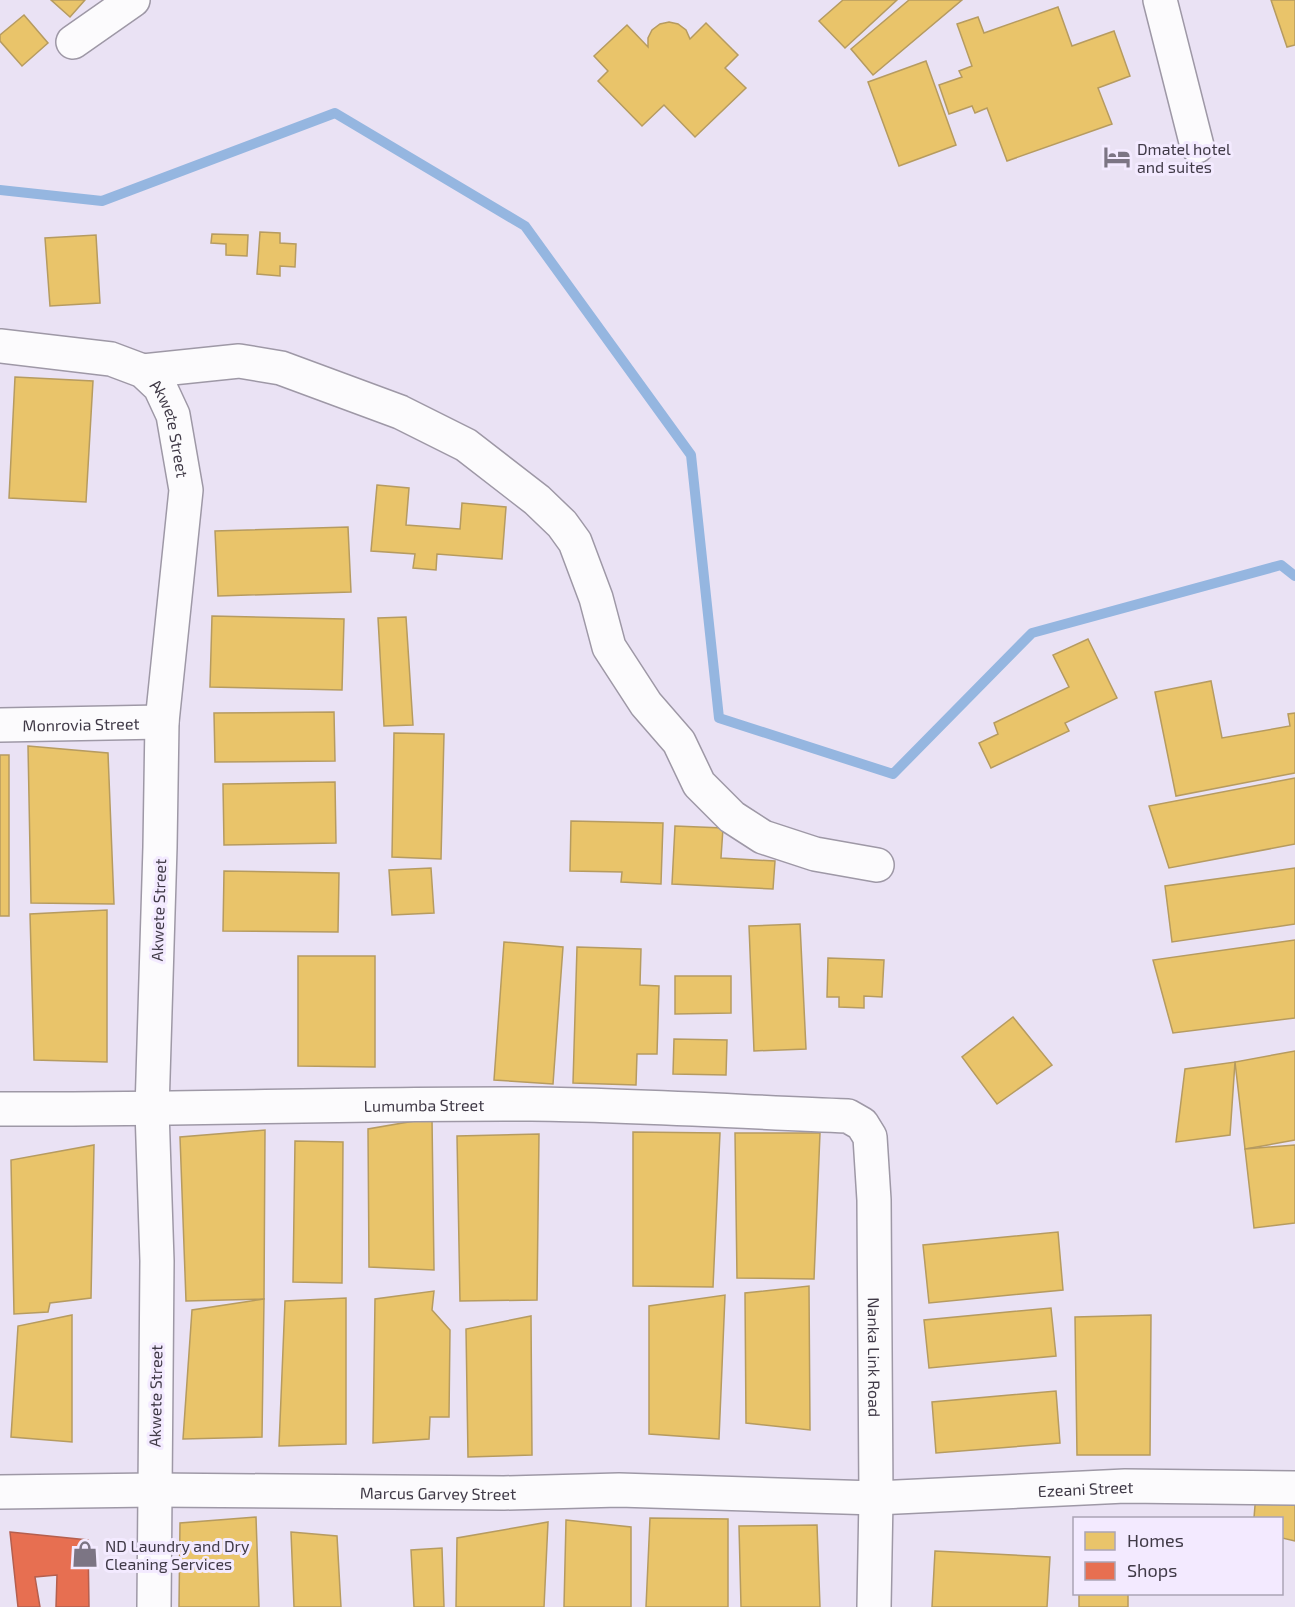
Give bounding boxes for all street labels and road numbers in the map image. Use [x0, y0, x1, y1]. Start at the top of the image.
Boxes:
street label: Akwete Street [147, 374, 193, 479]
street label: Monrovia Street [22, 713, 140, 734]
street label: Akwete Street [147, 858, 169, 962]
street label: Lumumba Street [364, 1094, 484, 1114]
street label: Nanka Link Road [865, 1297, 885, 1417]
street label: Akwete Street [145, 1345, 165, 1447]
street label: Ezeani Street [1037, 1476, 1134, 1500]
street label: Marcus Garvey Street [360, 1482, 516, 1503]

